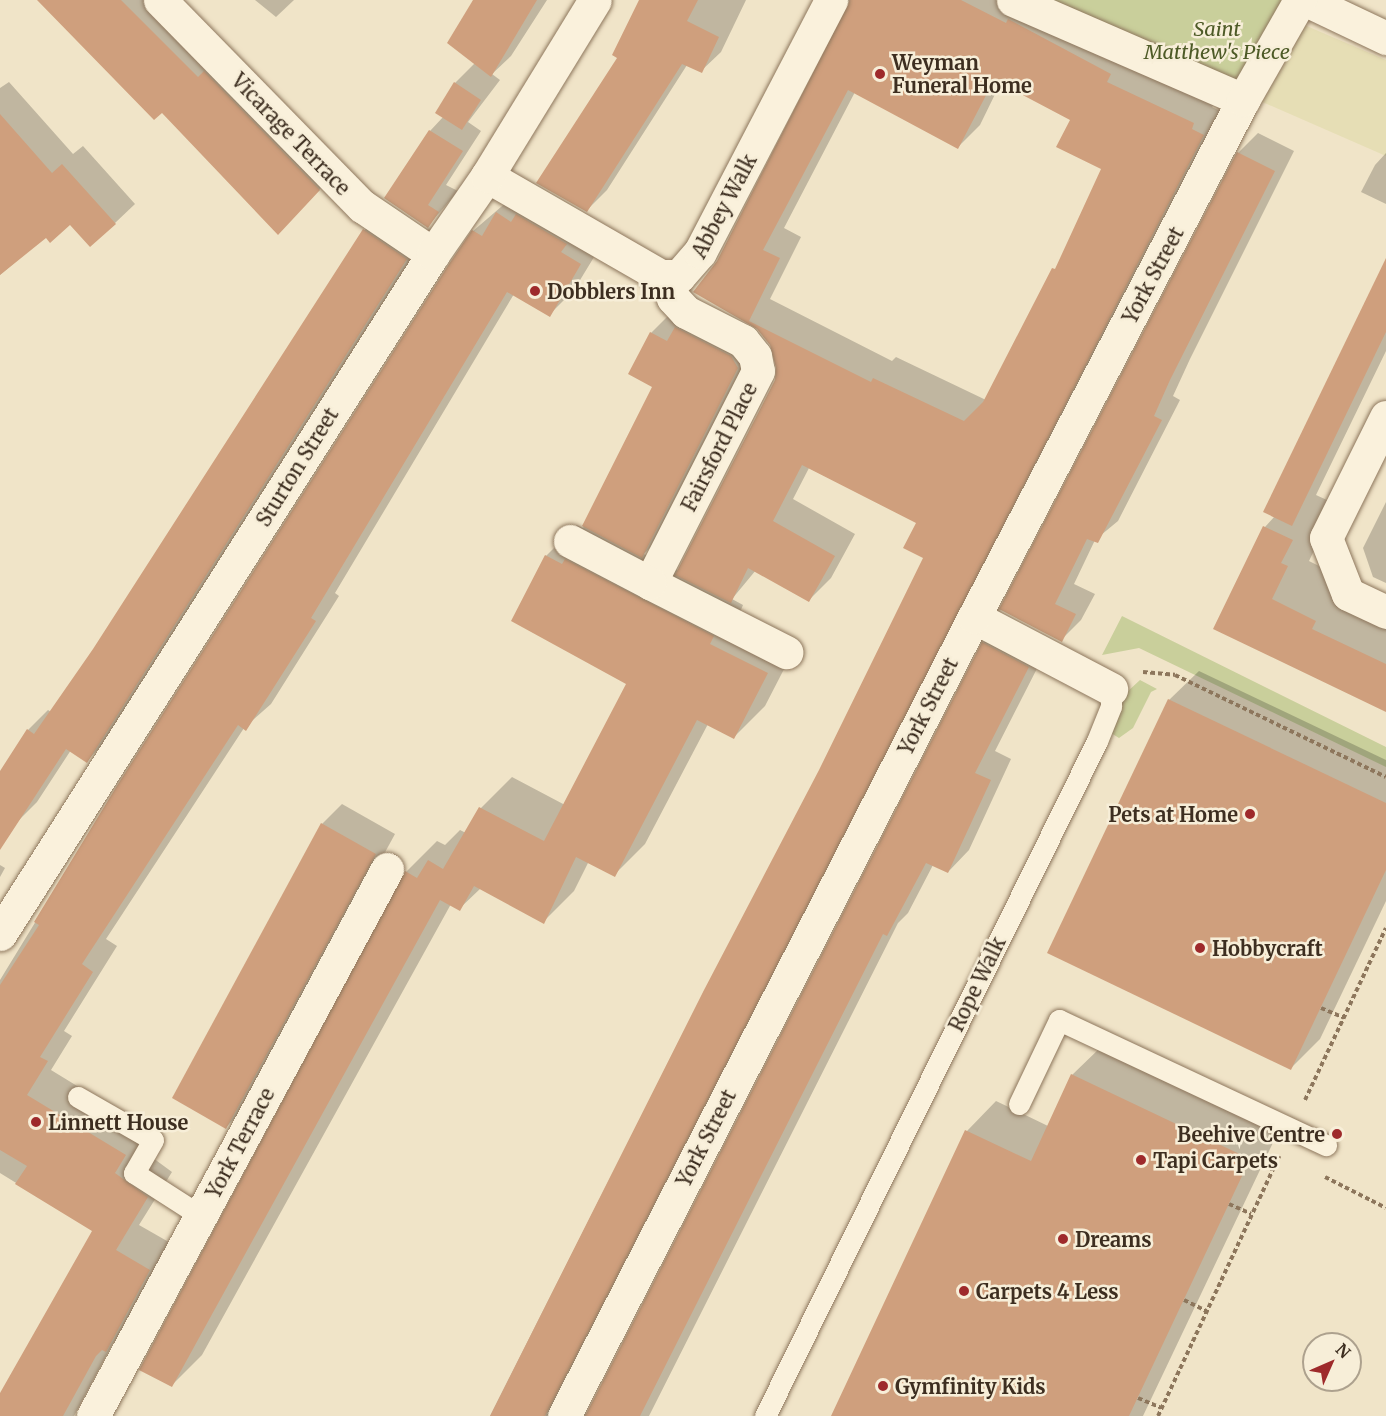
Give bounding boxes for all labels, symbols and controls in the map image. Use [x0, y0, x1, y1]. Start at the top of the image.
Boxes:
park label: Saint Matthew's Piece [1144, 16, 1290, 63]
place label: Weyman Funeral Home [892, 51, 1032, 98]
marker: Weyman Funeral Home [873, 67, 887, 81]
street label: Vicarage Terrace [227, 68, 355, 200]
street label: Abbey Walk [687, 150, 761, 262]
street label: York Street [1118, 223, 1188, 327]
place label: Dobblers Inn [547, 279, 675, 303]
marker: Dobblers Inn [528, 284, 542, 298]
street label: Fairsford Place [676, 379, 762, 515]
street label: Sturton Street [251, 403, 343, 531]
street label: York Street [893, 653, 963, 759]
place label: Pets at Home [1108, 802, 1238, 826]
marker: Pets at Home [1243, 807, 1257, 821]
street label: Rope Walk [944, 933, 1010, 1035]
place label: Hobbycraft [1212, 936, 1323, 960]
marker: Hobbycraft [1193, 941, 1207, 955]
street label: York Terrace [201, 1084, 279, 1202]
street label: York Street [671, 1085, 741, 1191]
place label: Linnett House [48, 1110, 188, 1134]
marker: Linnett House [29, 1115, 43, 1129]
place label: Beehive Centre [1177, 1122, 1325, 1146]
marker: Beehive Centre [1330, 1127, 1344, 1141]
place label: Tapi Carpets [1153, 1148, 1278, 1172]
marker: Tapi Carpets [1134, 1153, 1148, 1167]
place label: Dreams [1075, 1227, 1152, 1251]
marker: Dreams [1056, 1232, 1070, 1246]
place label: Carpets 4 Less [976, 1279, 1119, 1303]
marker: Carpets 4 Less [957, 1284, 971, 1298]
north arrow [1302, 1332, 1362, 1392]
text: N [1332, 1339, 1355, 1362]
place label: Gymfinity Kids [895, 1374, 1046, 1398]
marker: Gymfinity Kids [876, 1379, 890, 1393]

